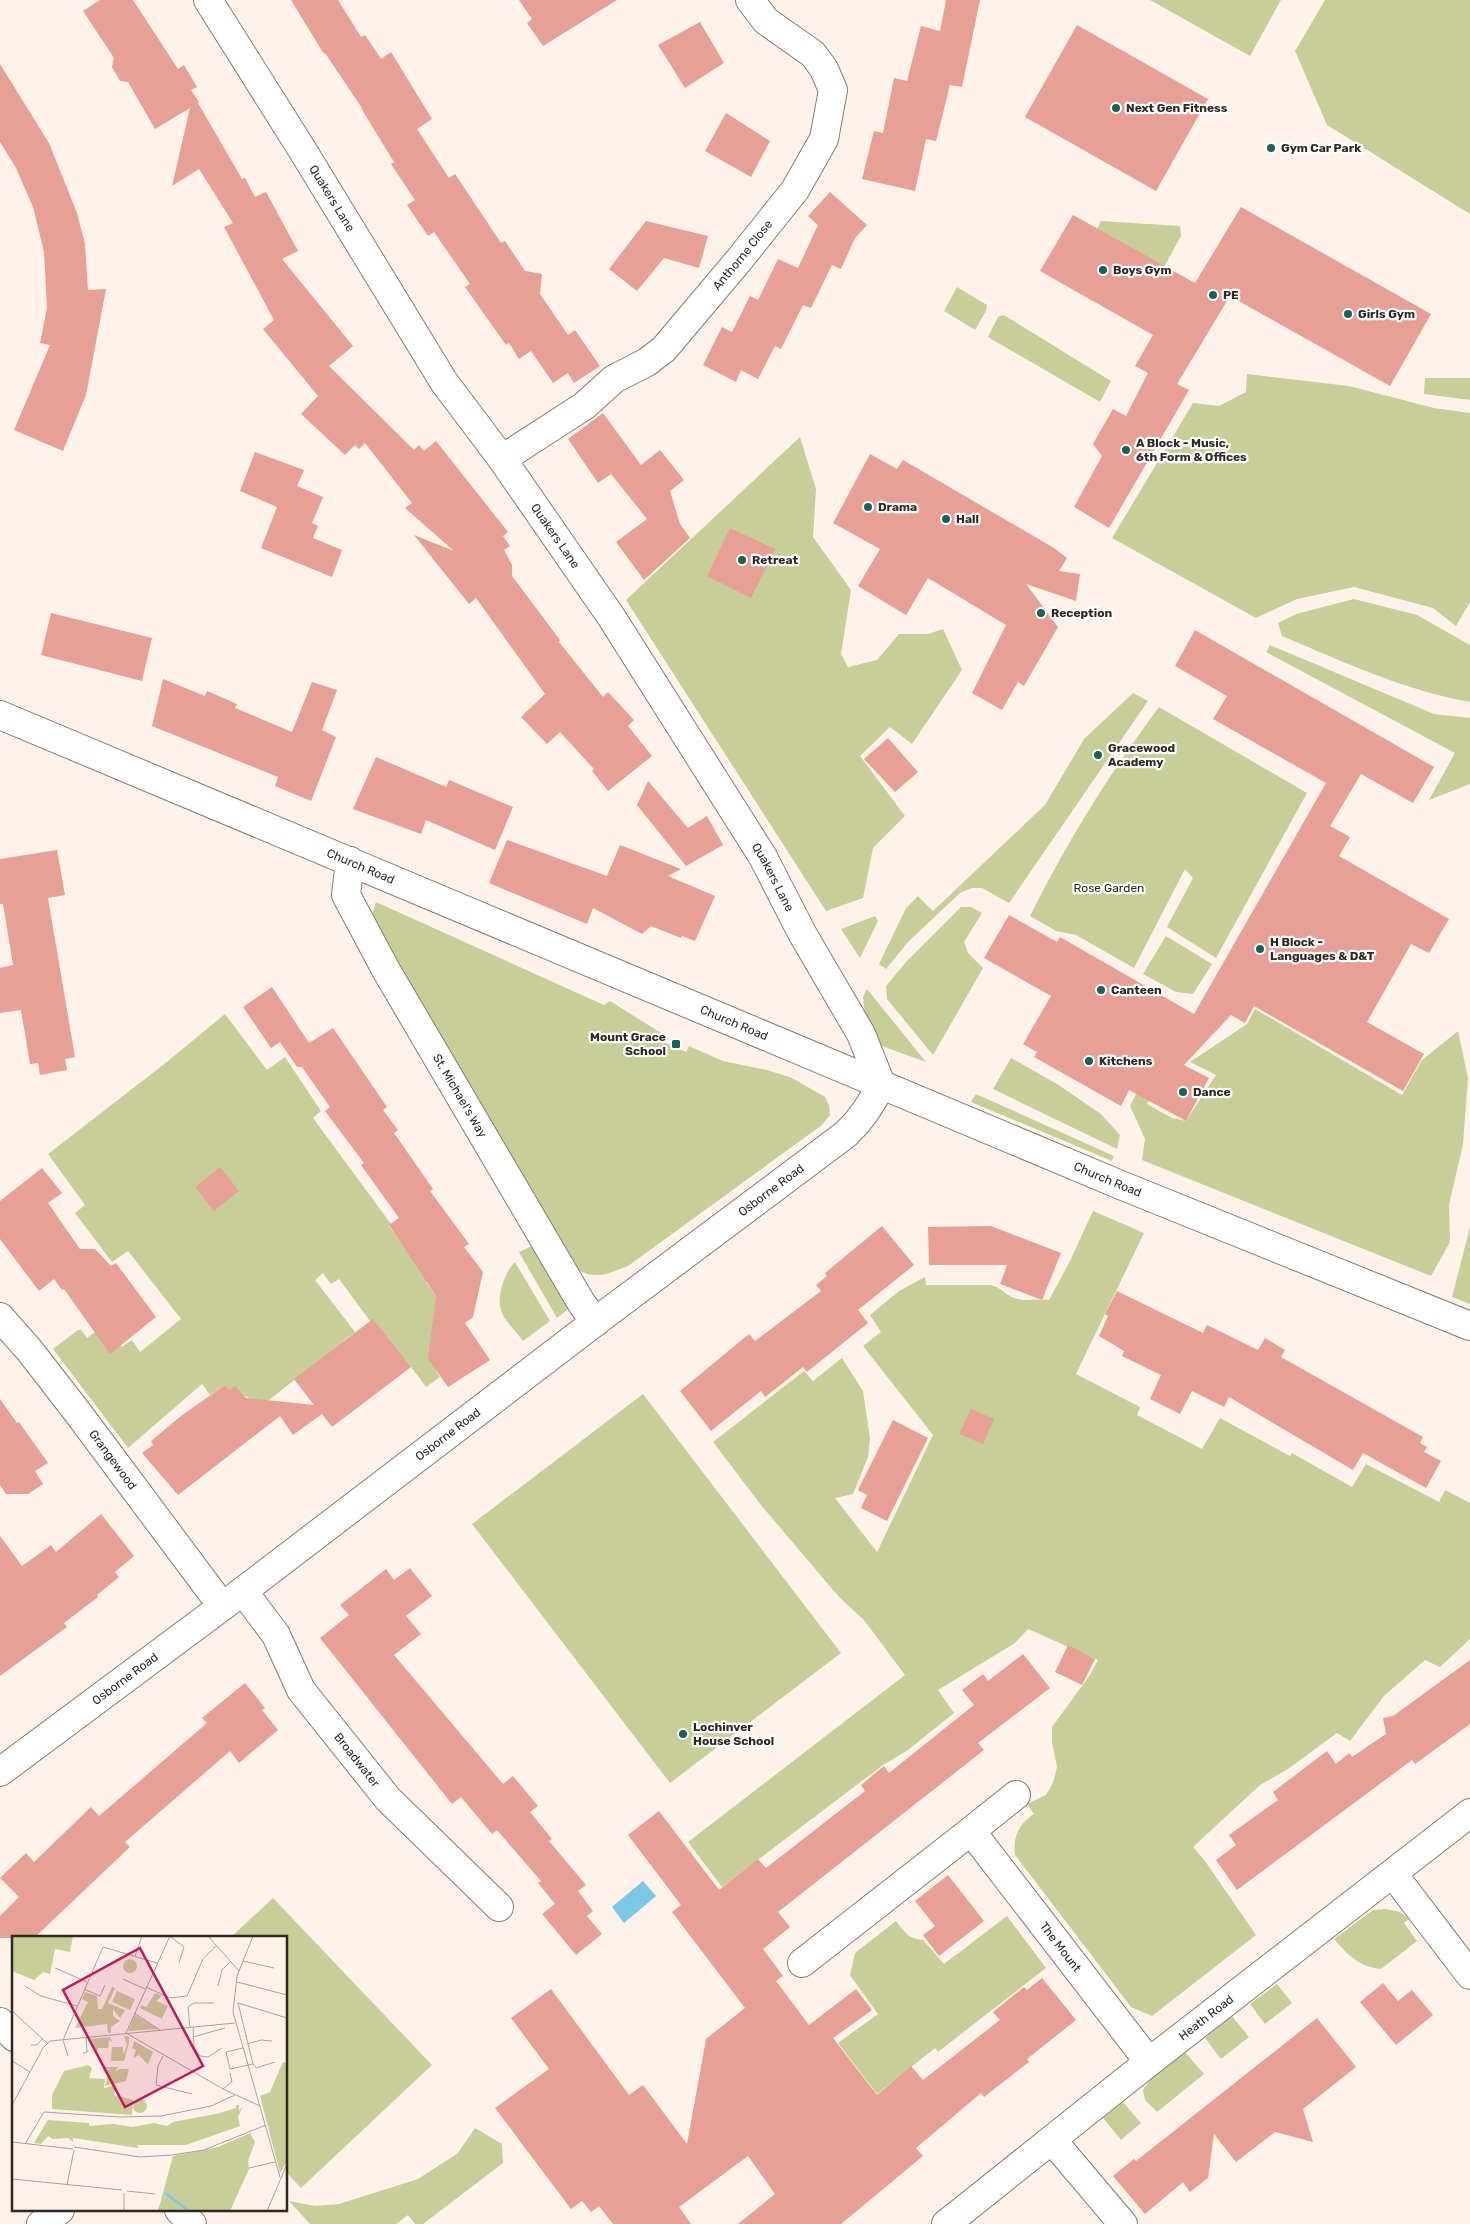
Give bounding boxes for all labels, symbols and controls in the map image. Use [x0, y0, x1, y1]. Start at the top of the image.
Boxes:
place label: Next Gen Fitness [1126, 101, 1228, 115]
marker: Next Gen Fitness [1110, 102, 1122, 114]
place label: Gym Car Park [1281, 141, 1361, 155]
marker: Gym Car Park [1265, 142, 1277, 154]
street label: Quakers Lane [306, 163, 358, 235]
street label: Anthorne Close [710, 217, 775, 293]
place label: Boys Gym [1113, 263, 1171, 277]
marker: Boys Gym [1097, 264, 1109, 276]
place label: PE [1223, 288, 1239, 302]
marker: PE [1207, 289, 1219, 301]
place label: Girls Gym [1358, 307, 1415, 321]
marker: Girls Gym [1342, 308, 1354, 320]
place label: A Block - Music, 6th Form & Offices [1136, 436, 1247, 464]
marker: A Block - Music, 6th Form & Offices [1120, 444, 1132, 456]
place label: Drama [878, 500, 917, 514]
street label: Quakers Lane [528, 501, 583, 571]
marker: Drama [862, 501, 874, 513]
place label: Hall [956, 512, 979, 526]
marker: Hall [940, 513, 952, 525]
place label: Retreat [752, 553, 798, 567]
marker: Retreat [736, 554, 748, 566]
place label: Reception [1051, 606, 1112, 620]
marker: Reception [1035, 607, 1047, 619]
place label: Gracewood Academy [1108, 741, 1175, 769]
marker: Gracewood Academy [1092, 749, 1104, 761]
street label: Quakers Lane [749, 840, 797, 914]
street label: Church Road [325, 846, 397, 887]
park label: Rose Garden [1074, 881, 1144, 895]
place label: H Block - Languages & D&T [1270, 935, 1375, 963]
marker: H Block - Languages & D&T [1254, 943, 1266, 955]
place label: Canteen [1111, 983, 1162, 997]
marker: Canteen [1095, 984, 1107, 996]
street label: Church Road [698, 1002, 770, 1043]
place label: Mount Grace School [590, 1030, 666, 1058]
marker: Mount Grace School [670, 1038, 682, 1050]
street label: St. Michael's Way [430, 1051, 490, 1140]
place label: Kitchens [1099, 1054, 1153, 1068]
marker: Kitchens [1083, 1055, 1095, 1067]
place label: Dance [1193, 1085, 1231, 1099]
marker: Dance [1177, 1086, 1189, 1098]
street label: Church Road [1071, 1159, 1144, 1200]
street label: Osborne Road [736, 1161, 807, 1219]
street label: Osborne Road [413, 1405, 483, 1464]
street label: Grangewood [86, 1427, 140, 1492]
street label: Osborne Road [90, 1650, 161, 1708]
place label: Lochinver House School [693, 1720, 774, 1748]
marker: Lochinver House School [677, 1728, 689, 1740]
street label: Broadwater [331, 1730, 383, 1790]
street label: The Mount [1037, 1919, 1084, 1975]
inset map [12, 1936, 288, 2212]
street label: Heath Road [1176, 1992, 1236, 2043]

